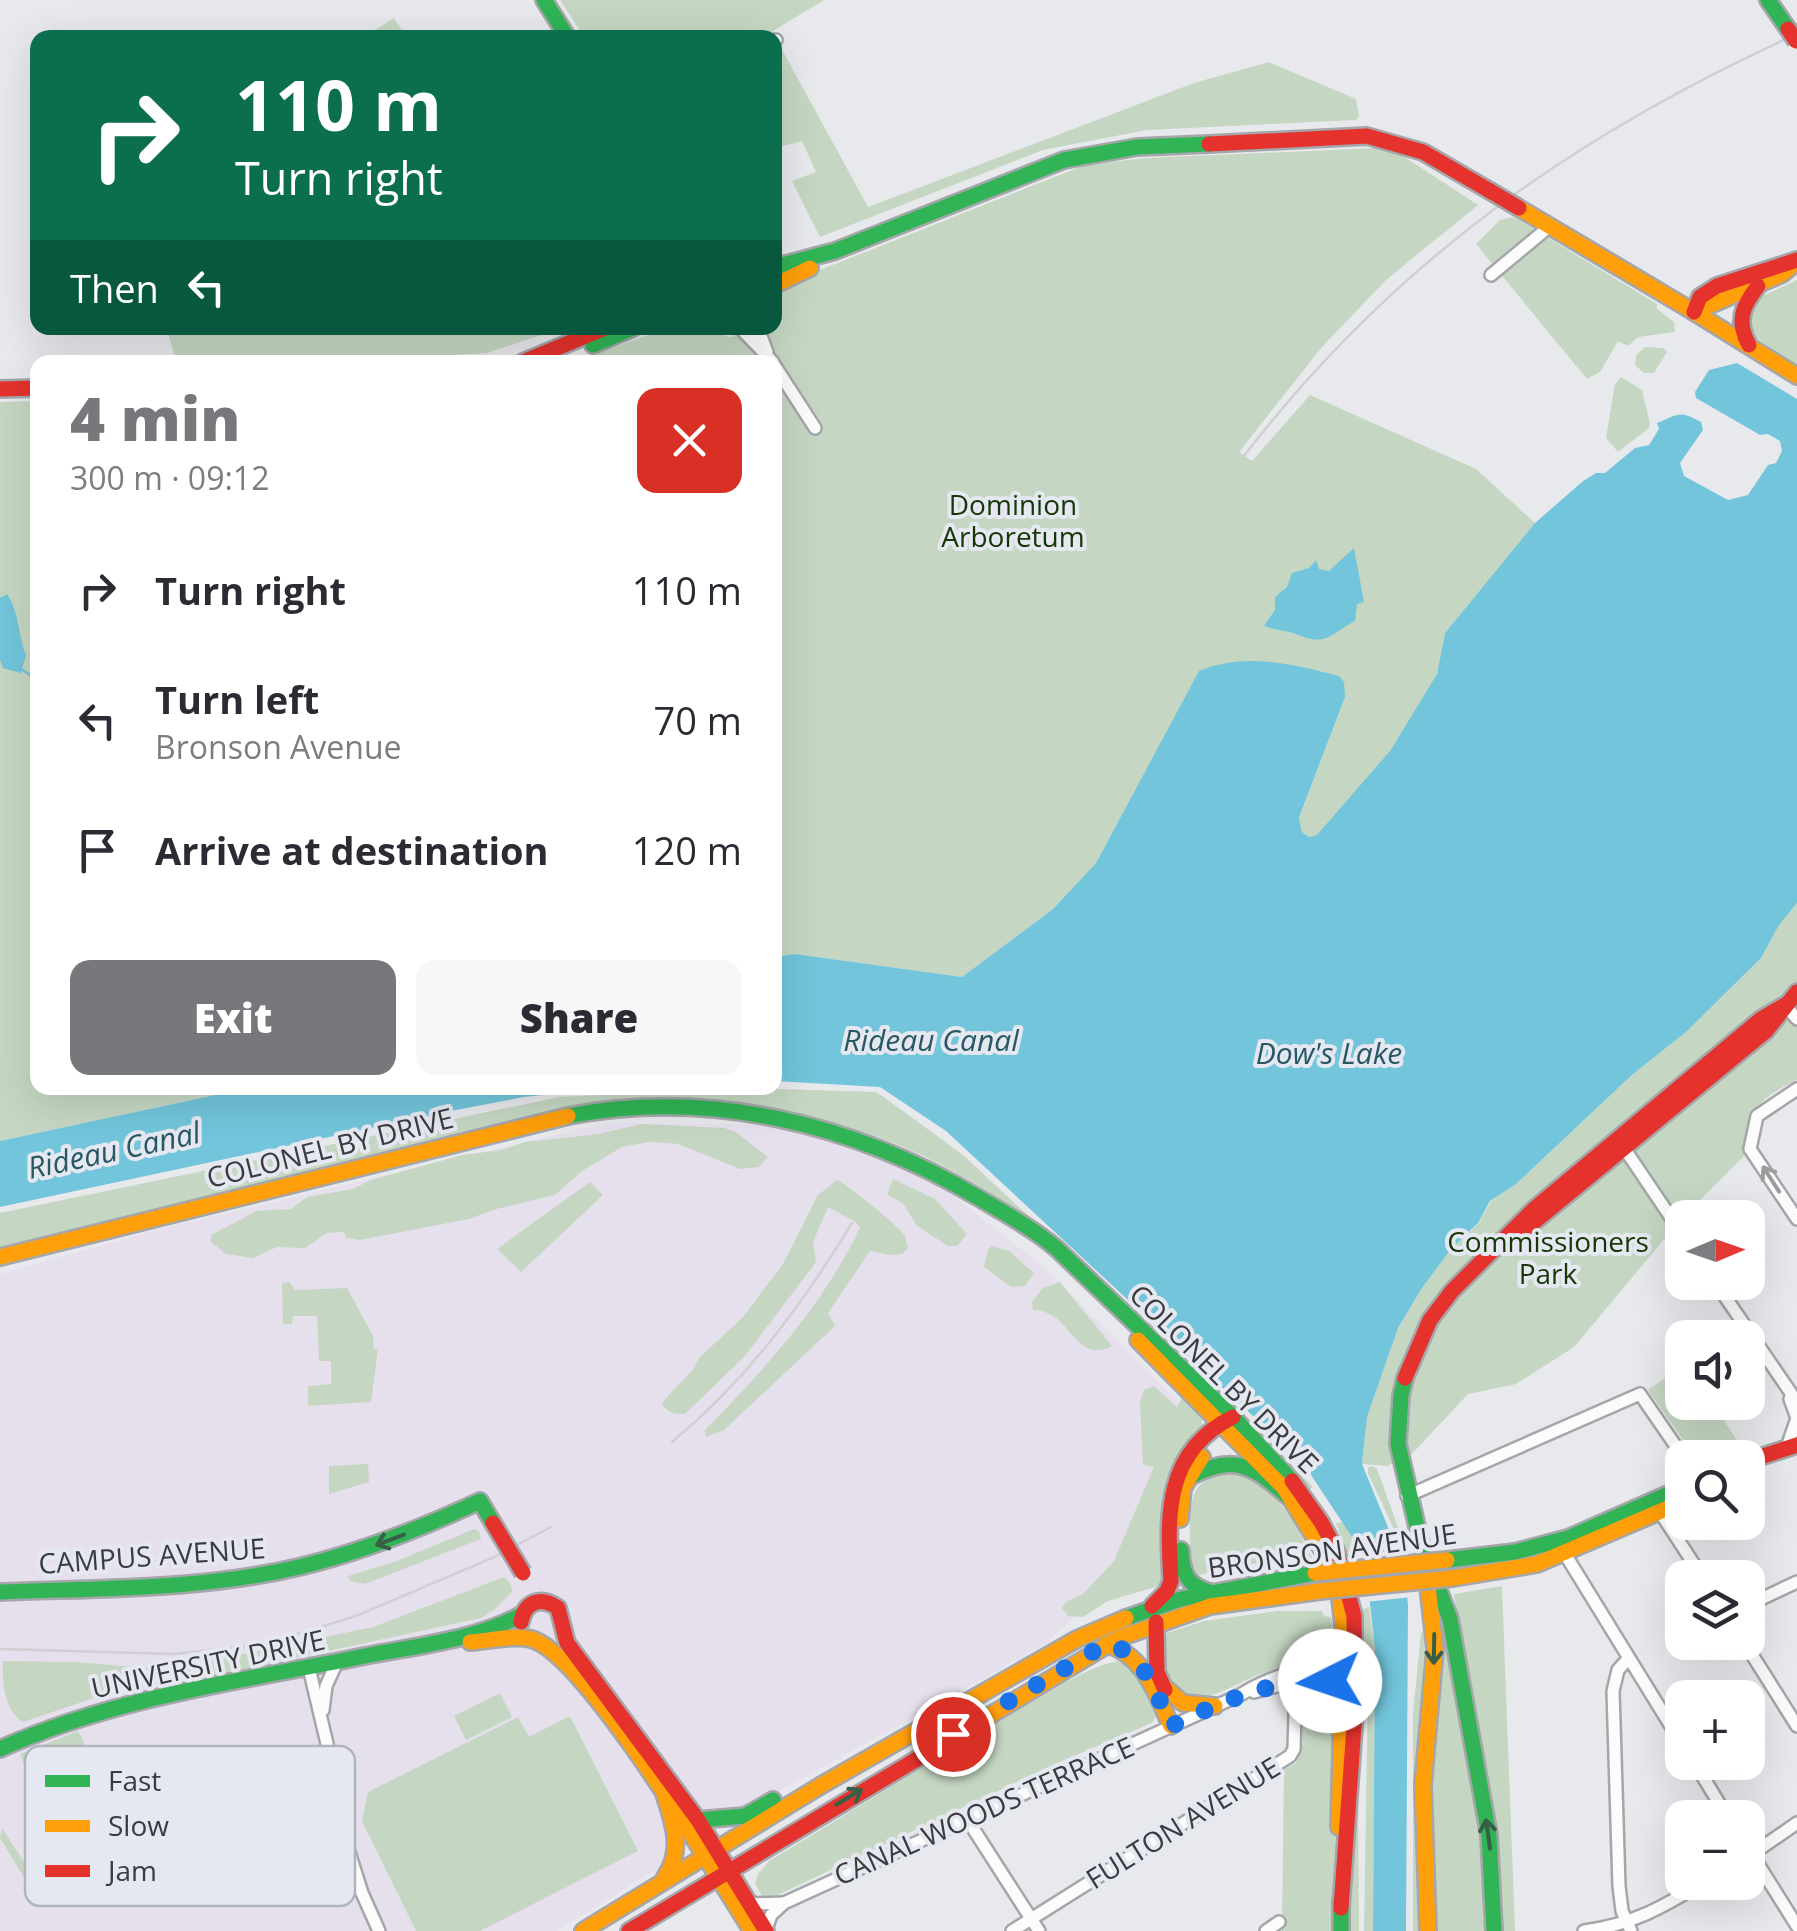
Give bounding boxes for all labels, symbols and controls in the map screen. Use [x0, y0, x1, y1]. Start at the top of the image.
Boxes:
text: 110 m [235, 56, 442, 152]
icon: right [70, 70, 200, 200]
text: Turn right [235, 147, 443, 208]
icon: left [179, 260, 234, 315]
text: Then [70, 262, 159, 314]
text: 4 min [70, 377, 240, 459]
button: close [637, 388, 742, 493]
text: 300 m · 09:12 [70, 456, 269, 499]
park label: Dominion Arboretum [941, 485, 1085, 555]
icon: right [70, 563, 125, 618]
text: Turn right [155, 564, 346, 616]
text: 110 m [632, 564, 742, 616]
text: Turn left [155, 673, 319, 725]
icon: left [70, 693, 125, 748]
text: 70 m [653, 694, 742, 746]
text: Bronson Avenue [155, 725, 401, 768]
icon: arrive [70, 823, 125, 878]
text: Arrive at destination [155, 824, 549, 876]
text: 120 m [632, 824, 742, 876]
button: Exit [70, 960, 396, 1075]
button: Share [416, 960, 742, 1075]
water label: Rideau Canal [843, 1019, 1020, 1060]
water label: Dow's Lake [1256, 1032, 1402, 1073]
street label: COLONEL BY DRIVE [202, 1098, 457, 1196]
water label: Rideau Canal [24, 1111, 205, 1188]
one-way arrow [1761, 1166, 1782, 1194]
north arrow [1665, 1200, 1765, 1300]
map controls [1665, 1200, 1765, 1900]
park label: Commissioners Park [1447, 1222, 1649, 1292]
street label: COLONEL BY DRIVE [1122, 1275, 1328, 1481]
button: sound [1665, 1320, 1765, 1420]
button: search [1665, 1440, 1765, 1540]
street label: BRONSON AVENUE [1205, 1514, 1459, 1586]
street label: CAMPUS AVENUE [37, 1528, 267, 1582]
one-way arrow [376, 1532, 407, 1550]
button: layers [1665, 1560, 1765, 1660]
street label: UNIVERSITY DRIVE [87, 1620, 328, 1706]
position arrow [1278, 1629, 1382, 1733]
one-way arrow [1425, 1632, 1444, 1664]
button: + [1665, 1680, 1765, 1780]
pin [911, 1692, 996, 1777]
icon: arrive [926, 1707, 981, 1762]
street label: CANAL WOODS TERRACE [827, 1727, 1140, 1894]
legend [25, 1746, 355, 1906]
street label: FULTON AVENUE [1078, 1747, 1287, 1897]
text: Fast [108, 1761, 161, 1799]
one-way arrow [834, 1787, 863, 1807]
button: − [1665, 1800, 1765, 1900]
text: Slow [108, 1806, 169, 1844]
one-way arrow [1479, 1818, 1497, 1850]
text: Jam [105, 1851, 157, 1889]

